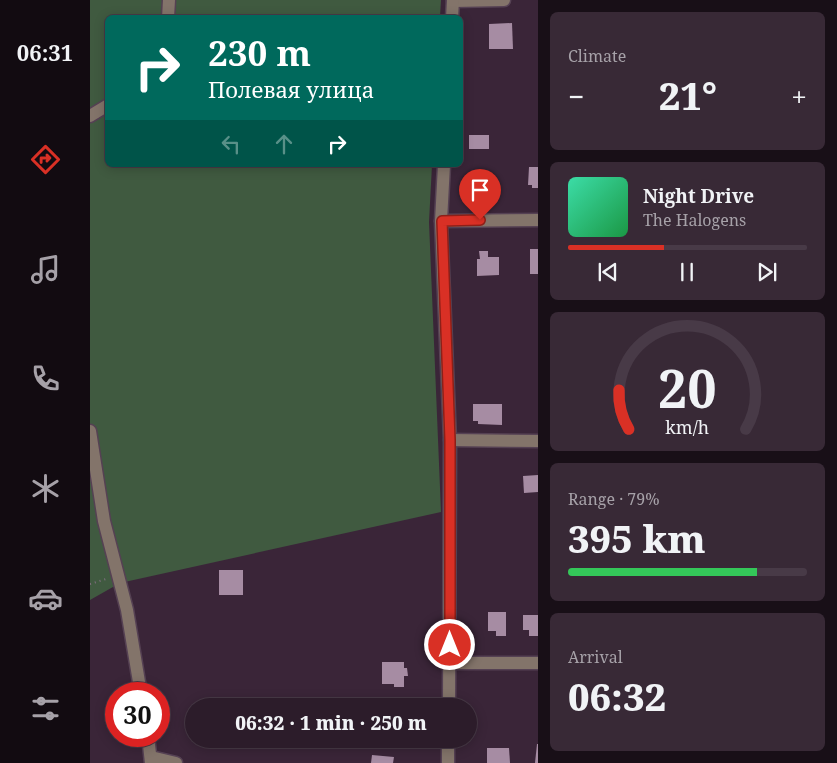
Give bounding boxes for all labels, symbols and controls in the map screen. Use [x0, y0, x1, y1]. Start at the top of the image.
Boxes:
text: 230 m [208, 29, 311, 76]
icon: right [125, 35, 190, 100]
text: 06:31 [17, 37, 73, 67]
text: Climate [568, 45, 626, 67]
text: 21° [659, 69, 717, 121]
text: Полевая улица [208, 74, 374, 104]
text: − [568, 77, 584, 115]
text: + [791, 77, 807, 115]
icon: left [217, 130, 245, 158]
icon: ahead [270, 130, 298, 158]
icon: right [323, 130, 351, 158]
icon: directions [28, 142, 63, 177]
pin [459, 169, 501, 220]
icon: arrive [466, 176, 494, 204]
text: Night Drive [643, 183, 754, 209]
text: The Halogens [643, 209, 746, 231]
icon: music [28, 252, 63, 287]
icon: previous [594, 258, 622, 286]
icon: pause [673, 258, 701, 286]
icon: next [753, 258, 781, 286]
text: 20 [658, 352, 717, 423]
icon: phone [28, 361, 63, 396]
text: km/h [666, 415, 709, 439]
icon: climate [28, 471, 63, 506]
text: Range · 79% [568, 488, 660, 510]
text: 395 km [568, 512, 706, 564]
icon: car [28, 581, 63, 616]
position arrow [423, 618, 475, 670]
text: Arrival [568, 646, 623, 668]
text: 06:32 [568, 670, 666, 722]
speed limit sign: 30 [105, 682, 170, 747]
icon: filters [28, 691, 63, 726]
text: 06:32 · 1 min · 250 m [235, 710, 427, 736]

